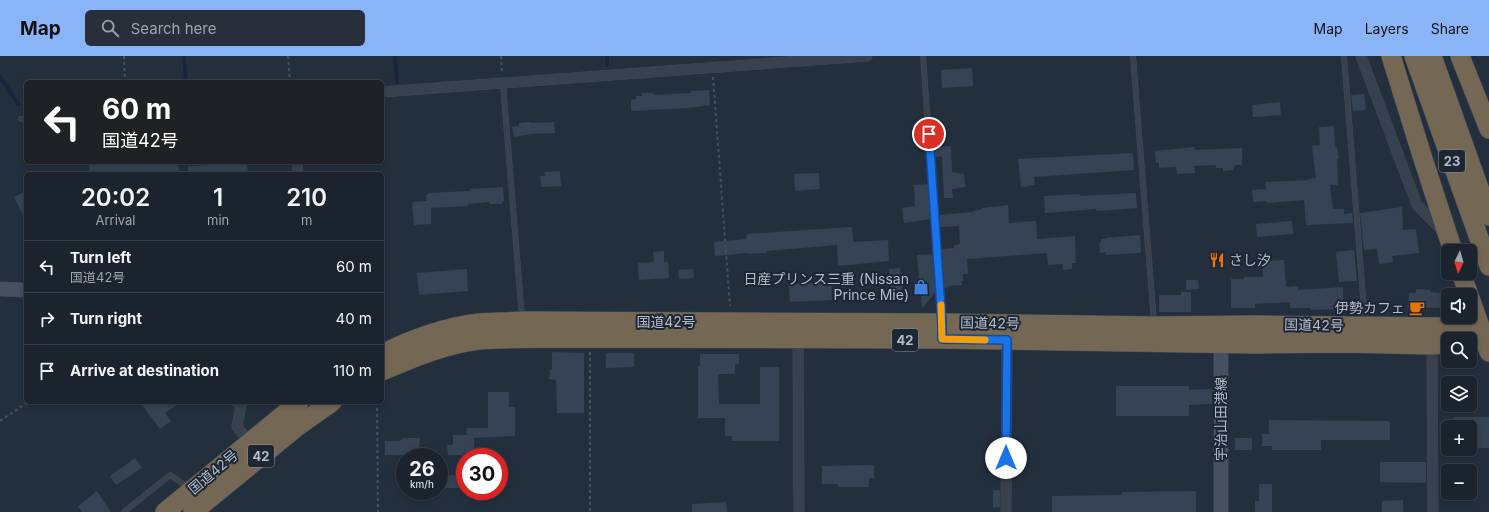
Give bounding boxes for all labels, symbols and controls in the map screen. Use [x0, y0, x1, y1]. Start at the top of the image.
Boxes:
search box [85, 10, 365, 46]
text: Map [20, 17, 61, 40]
icon: search [99, 17, 121, 39]
text: Search here [131, 19, 216, 38]
text: Map [1314, 20, 1343, 37]
text: Layers [1365, 20, 1409, 37]
text: Share [1431, 20, 1469, 37]
text: 60 m [102, 92, 171, 126]
icon: left [36, 96, 88, 148]
pin [912, 117, 946, 151]
icon: arrive [918, 123, 940, 145]
text: 国道42号 [102, 130, 179, 151]
road number: 23 [1439, 150, 1465, 172]
text: 20:02 [81, 183, 150, 212]
text: 1 [213, 183, 223, 212]
text: 210 [286, 183, 327, 212]
text: Arrival [96, 212, 136, 228]
text: min [207, 212, 229, 228]
text: m [301, 212, 312, 228]
north arrow [1441, 244, 1477, 280]
map controls [1441, 244, 1477, 500]
text: Turn left [70, 248, 131, 267]
restaurant icon: さし汐 [1208, 251, 1226, 269]
place label: さし汐 [1229, 251, 1271, 268]
icon: left [36, 256, 58, 278]
text: 60 m [336, 257, 372, 276]
text: 国道42号 [70, 269, 125, 285]
place label: 日産プリンス三重 (Nissan Prince Mie) [743, 270, 909, 303]
shop icon: 日産プリンス三重 (Nissan Prince Mie) [912, 278, 930, 296]
button: sound [1441, 288, 1477, 324]
place label: 伊勢カフェ [1335, 299, 1405, 316]
cafe icon: 伊勢カフェ [1408, 299, 1426, 317]
icon: right [36, 308, 58, 330]
text: Turn right [70, 309, 142, 328]
text: 40 m [335, 309, 372, 328]
street label: 国道42号 [636, 313, 696, 330]
street label: 国道42号 [960, 313, 1020, 332]
street label: 国道42号 [1284, 315, 1344, 334]
road number: 42 [892, 329, 918, 351]
button: search [1441, 332, 1477, 368]
icon: arrive [36, 360, 58, 382]
text: Arrive at destination [70, 361, 219, 380]
text: 110 m [333, 361, 372, 380]
button: layers [1441, 376, 1477, 412]
street label: 宇治山田港線 [1212, 377, 1229, 461]
button: + [1441, 420, 1477, 456]
position arrow [985, 437, 1027, 479]
road number: 42 [248, 445, 274, 467]
street label: 国道42号 [184, 446, 241, 497]
speed limit sign: 30 [456, 448, 508, 500]
text: 26 [409, 457, 435, 481]
button: − [1441, 464, 1477, 500]
text: km/h [410, 478, 434, 490]

